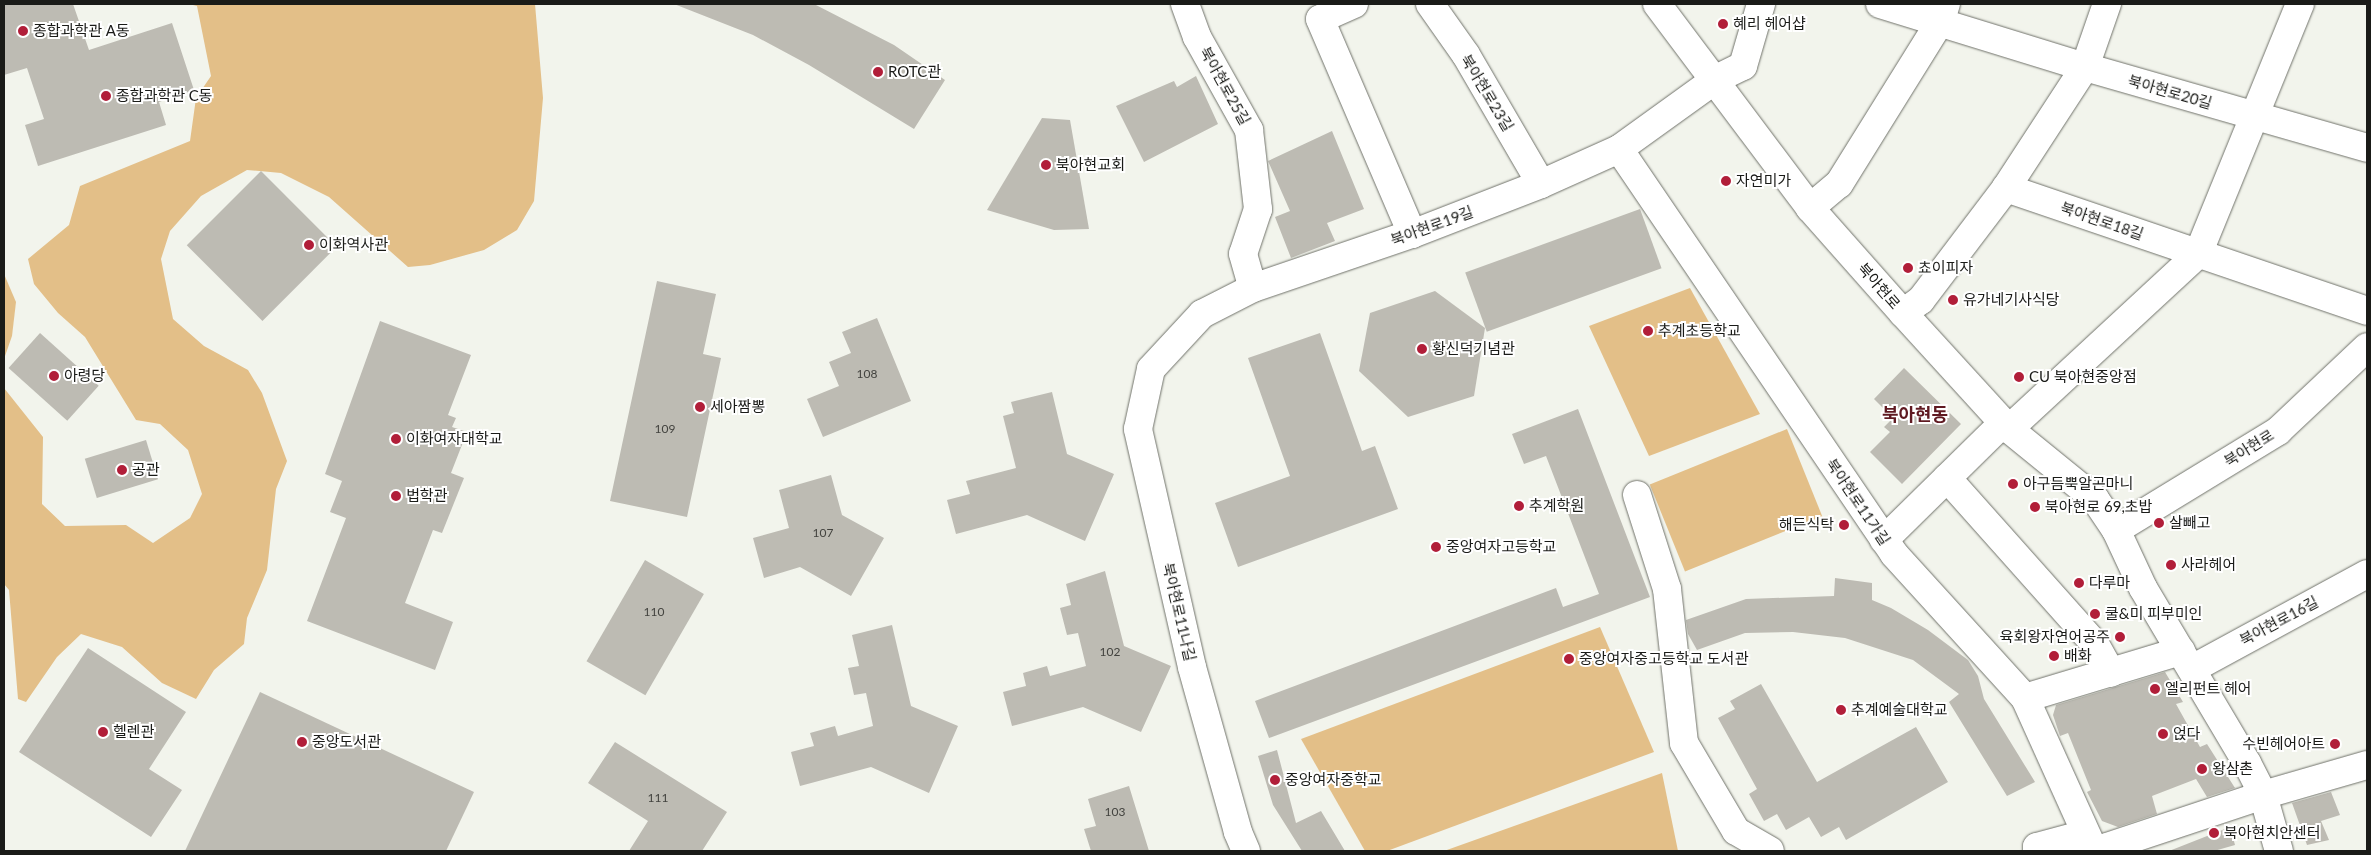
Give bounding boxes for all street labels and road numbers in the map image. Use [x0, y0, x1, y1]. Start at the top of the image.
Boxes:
street label: 북아현로25길 [1196, 44, 1254, 128]
street label: 북아현로23길 [1457, 51, 1517, 135]
street label: 북아현로20길 [2126, 71, 2214, 113]
street label: 북아현로18길 [2058, 198, 2146, 244]
street label: 북아현로19길 [1388, 203, 1476, 249]
street label: 북아현로 [1854, 259, 1904, 313]
street label: 북아현로 [2221, 426, 2277, 470]
street label: 북아현로11가길 [1823, 455, 1893, 549]
street label: 북아현로11나길 [1159, 561, 1199, 663]
street label: 북아현로16길 [2237, 593, 2321, 649]

